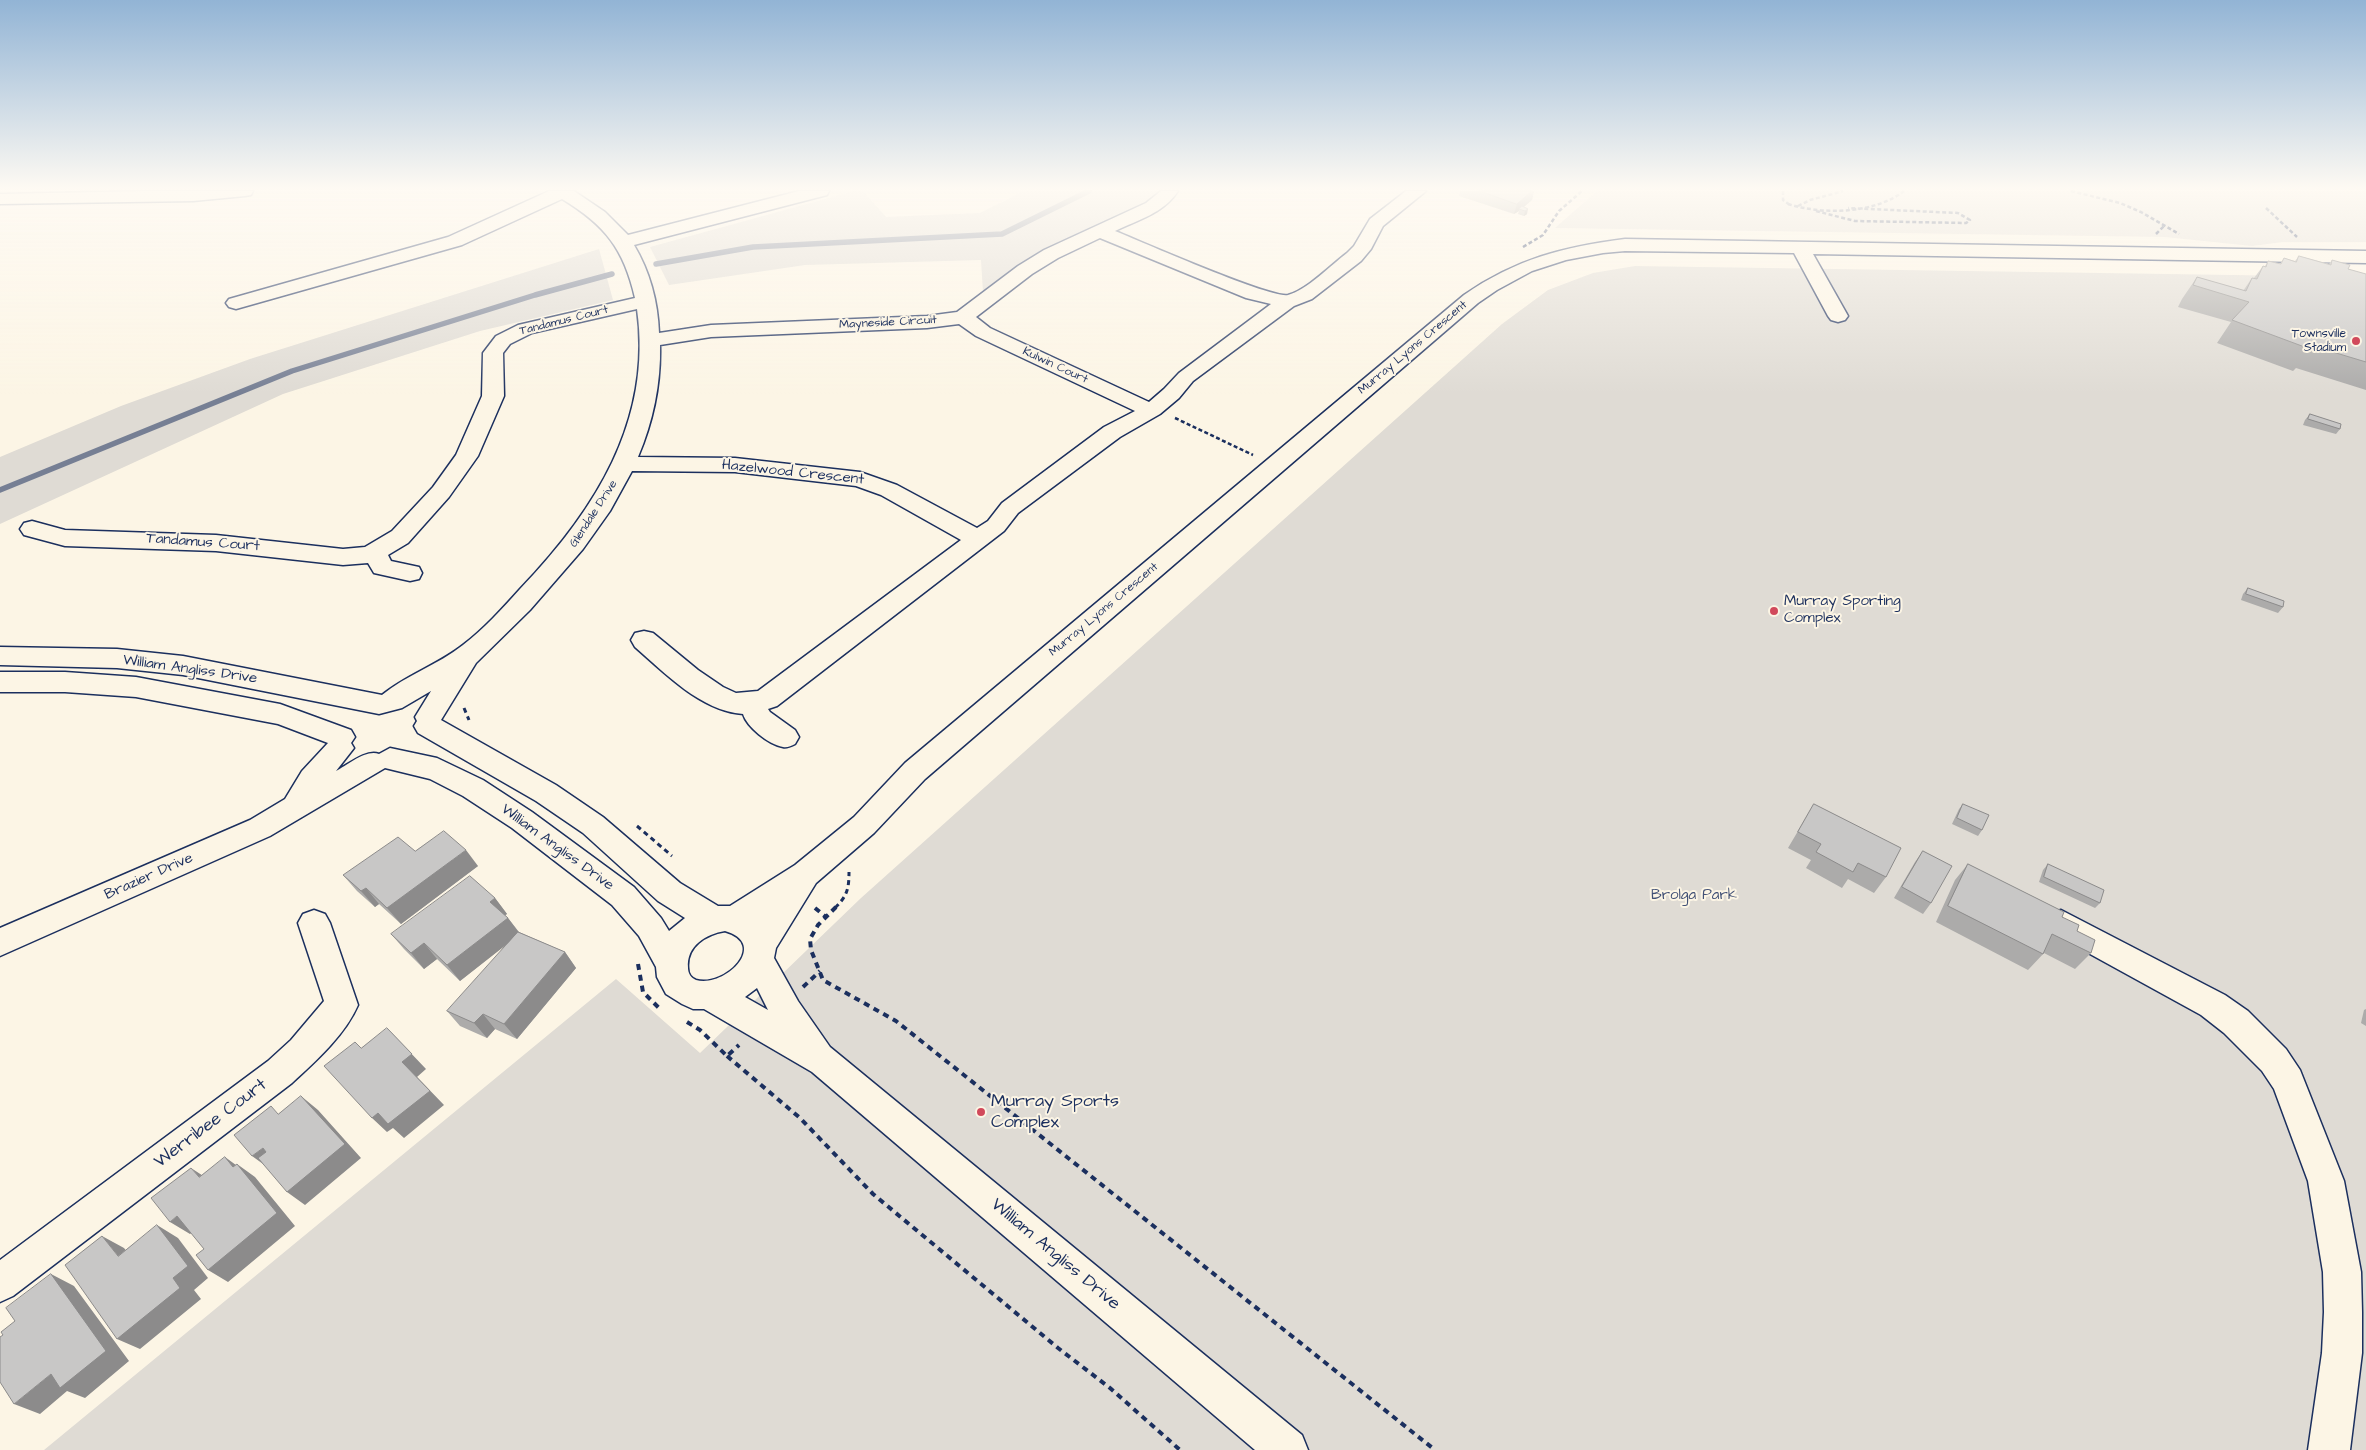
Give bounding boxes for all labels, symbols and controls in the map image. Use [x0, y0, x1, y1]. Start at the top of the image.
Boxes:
street label: Murray Lyons Crescent [1356, 298, 1470, 398]
street label: Tandamus Court [518, 303, 610, 339]
street label: Mayneside Circuit [839, 313, 937, 333]
place label: Townsville Stadium [2292, 327, 2346, 355]
marker: Townsville Stadium [2350, 335, 2362, 347]
street label: Kulwin Court [1020, 345, 1090, 387]
street label: Hazelwood Crescent [721, 457, 865, 489]
street label: Glendale Drive [567, 478, 621, 550]
street label: Tandamus Court [146, 530, 260, 556]
street label: Murray Lyons Crescent [1047, 560, 1161, 660]
place label: Murray Sporting Complex [1784, 593, 1901, 628]
marker: Murray Sporting Complex [1768, 605, 1780, 617]
street label: William Angliss Drive [122, 652, 258, 688]
street label: William Angliss Drive [497, 801, 617, 895]
street label: Brazier Drive [102, 849, 196, 905]
park label: Brolga Park [1651, 887, 1737, 905]
street label: Werribee Court [150, 1075, 272, 1173]
place label: Murray Sports Complex [991, 1091, 1119, 1134]
marker: Murray Sports Complex [975, 1106, 987, 1118]
street label: William Angliss Drive [986, 1195, 1124, 1315]

